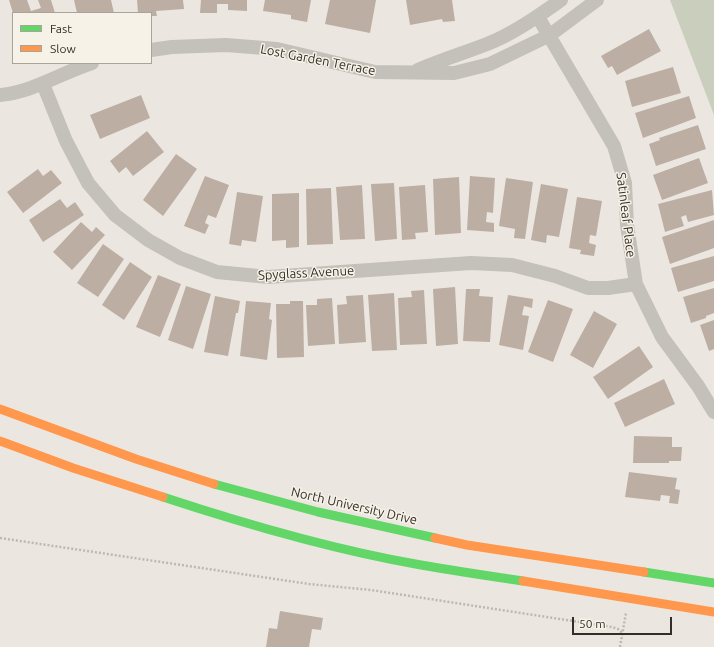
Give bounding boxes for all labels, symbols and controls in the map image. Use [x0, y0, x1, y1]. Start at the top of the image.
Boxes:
legend [12, 12, 152, 64]
text: Fast [50, 22, 72, 35]
street label: Lost Garden Terrace [259, 41, 377, 79]
text: Slow [50, 42, 76, 55]
street label: Satinleaf Place [613, 172, 639, 258]
street label: Spyglass Avenue [258, 263, 354, 283]
street label: North University Drive [289, 484, 419, 528]
scale bar [574, 609, 674, 635]
text: 50 m [579, 617, 606, 630]

